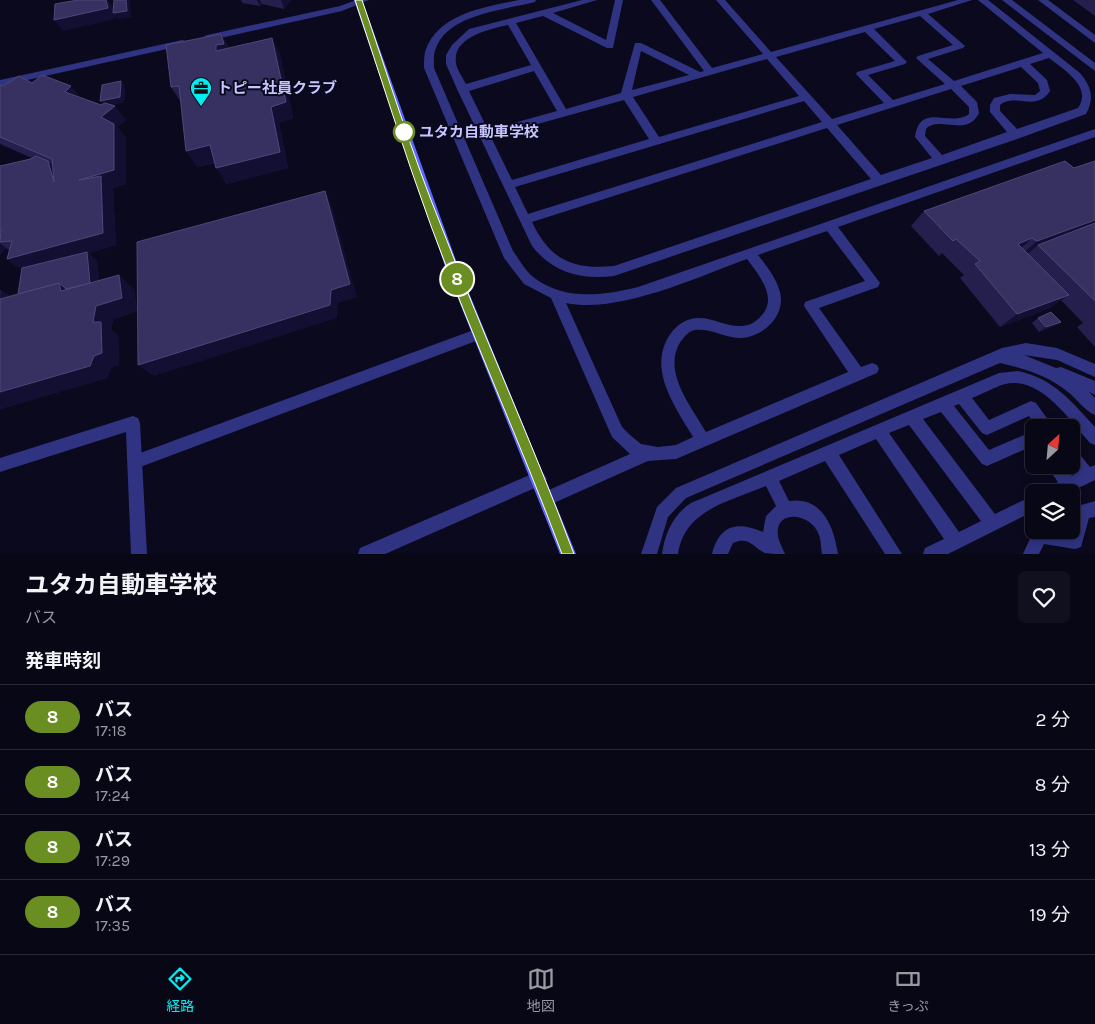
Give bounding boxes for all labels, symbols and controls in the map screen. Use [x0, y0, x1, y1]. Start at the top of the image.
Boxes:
office icon: トピー社員クラブ [189, 76, 213, 107]
place label: トピー社員クラブ [217, 79, 337, 97]
marker: ユタカ自動車学校 [393, 121, 415, 143]
place label: ユタカ自動車学校 [419, 123, 539, 141]
line badge: 8 [441, 263, 473, 295]
text: 8 [451, 268, 463, 290]
north arrow [1025, 419, 1080, 474]
map controls [1025, 419, 1080, 539]
button: layers [1025, 484, 1080, 539]
text: ユタカ自動車学校 [25, 571, 217, 599]
button: heart [1018, 571, 1070, 623]
text: バス [25, 608, 57, 627]
text: 発車時刻 [25, 650, 101, 672]
text: バス [95, 699, 133, 721]
text: 8 [47, 706, 58, 728]
text: 2 分 [1035, 709, 1070, 731]
text: 17:18 [95, 721, 127, 740]
text: バス [95, 764, 133, 786]
text: 8 [47, 771, 58, 793]
text: 8 分 [1035, 774, 1070, 796]
text: 17:24 [95, 786, 130, 805]
text: バス [95, 829, 133, 851]
text: 8 [47, 836, 58, 858]
text: 13 分 [1029, 839, 1070, 861]
text: 17:29 [95, 851, 130, 870]
text: バス [95, 894, 133, 916]
text: 8 [47, 901, 58, 923]
text: 19 分 [1029, 904, 1070, 926]
text: 17:35 [95, 916, 130, 935]
tab: 経路 [166, 965, 194, 1015]
tab: 地図 [527, 965, 555, 1015]
tab: きっぷ [887, 965, 929, 1015]

